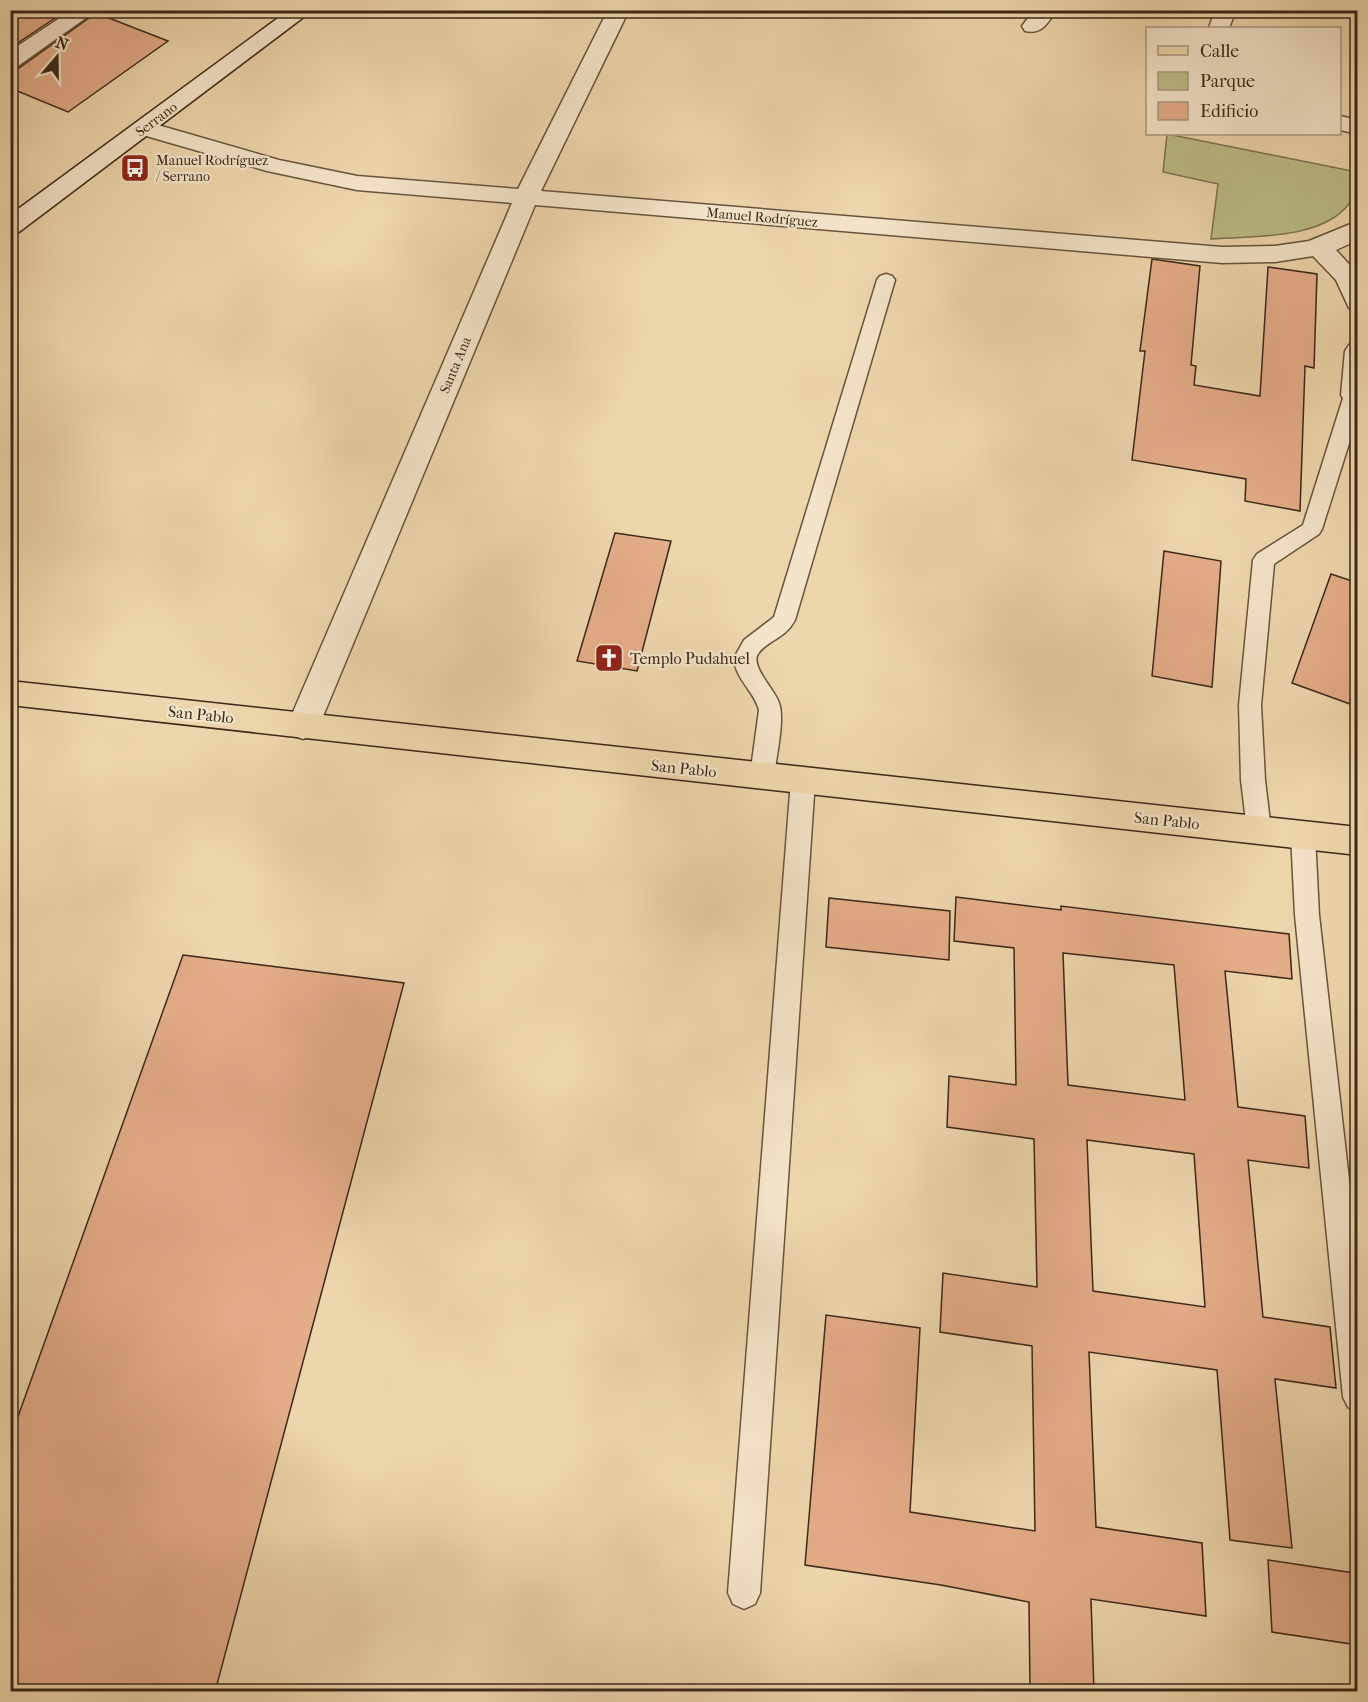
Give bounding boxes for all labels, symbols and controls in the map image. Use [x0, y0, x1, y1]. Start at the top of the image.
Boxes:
north arrow [27, 27, 87, 87]
legend [1146, 27, 1341, 135]
text: N [53, 32, 72, 55]
text: Calle [1200, 41, 1239, 62]
text: Parque [1200, 71, 1255, 92]
street label: Serrano [132, 98, 180, 141]
text: Edificio [1200, 101, 1258, 122]
bus stop icon: Manuel Rodríguez / Serrano [119, 152, 151, 184]
place label: Manuel Rodríguez / Serrano [155, 152, 268, 185]
street label: Manuel Rodríguez [705, 204, 819, 231]
street label: Santa Ana [436, 334, 475, 396]
church icon: Templo Pudahuel [593, 642, 625, 674]
place label: Templo Pudahuel [630, 649, 750, 668]
street label: San Pablo [167, 702, 235, 727]
street label: San Pablo [650, 756, 718, 781]
street label: San Pablo [1133, 808, 1201, 833]

